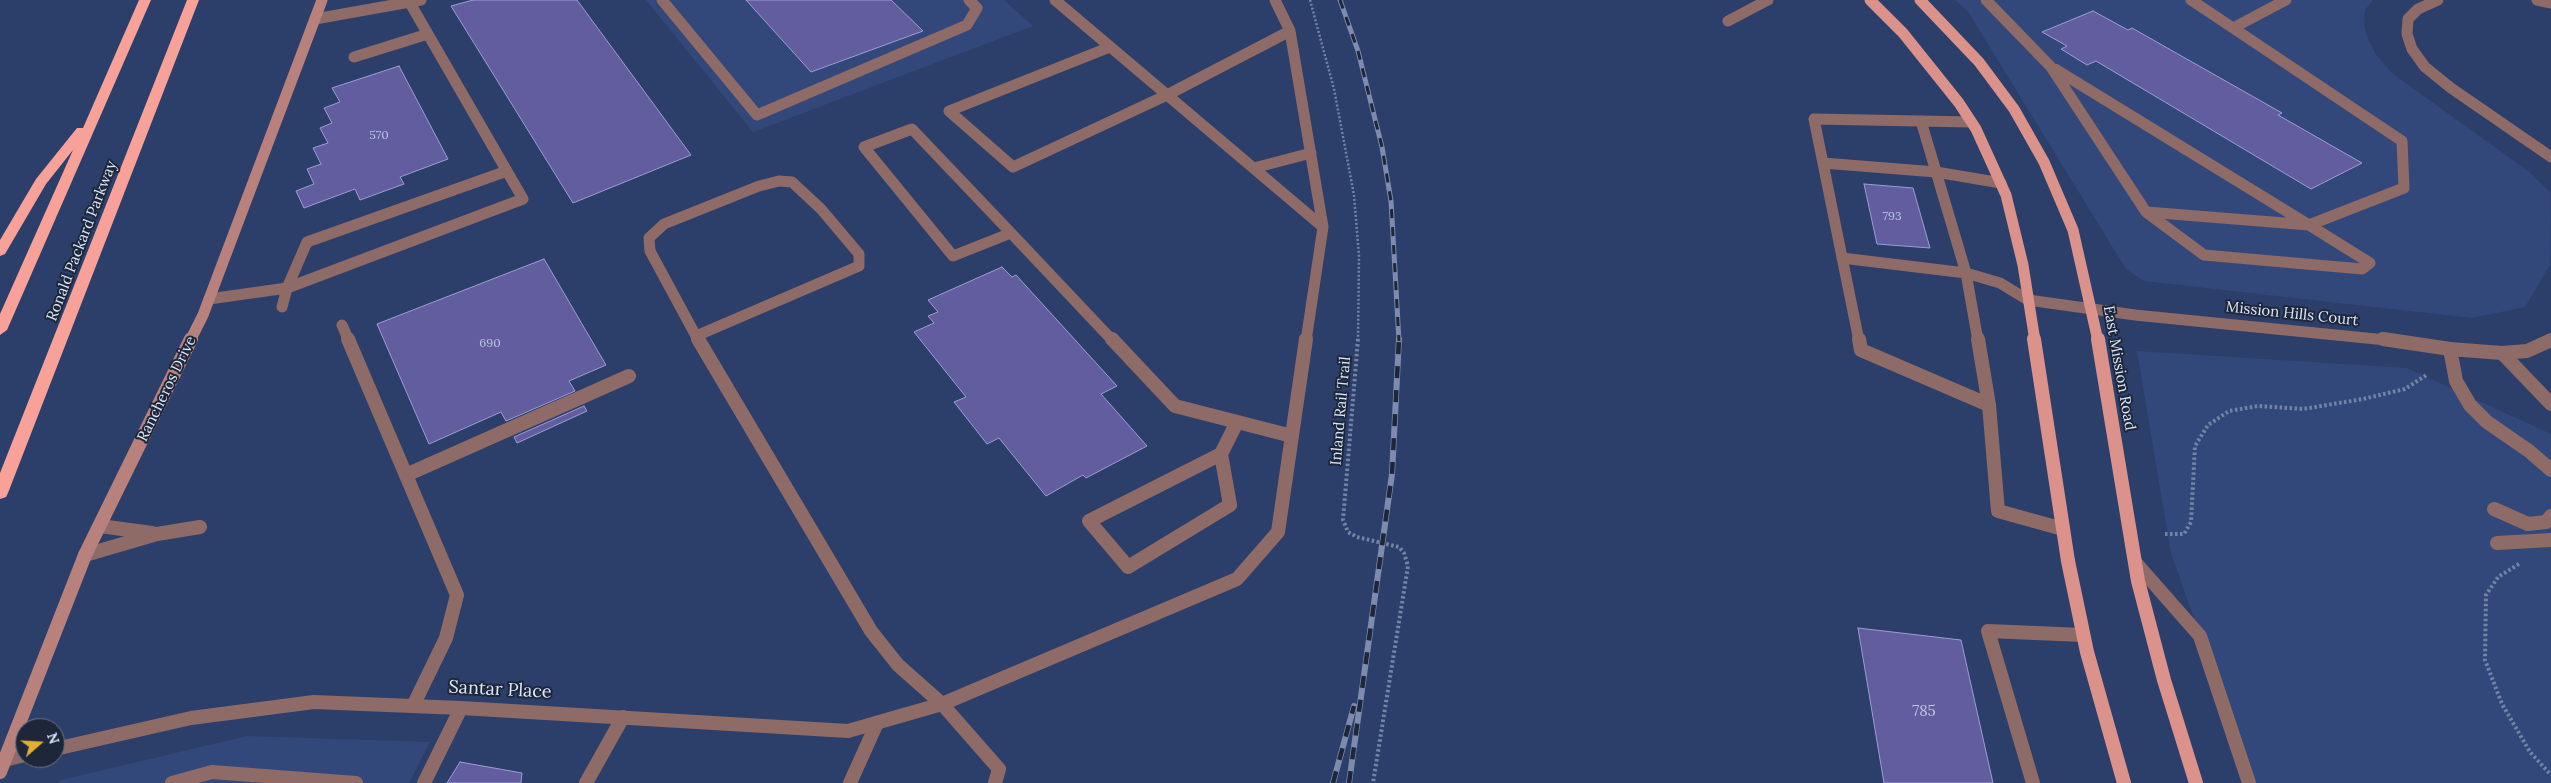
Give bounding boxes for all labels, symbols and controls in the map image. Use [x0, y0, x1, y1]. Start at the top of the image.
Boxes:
house number: 570 [369, 129, 389, 143]
street label: Ronald Packard Parkway [43, 158, 121, 324]
house number: 793 [1882, 210, 1902, 224]
street label: Mission Hills Court [2225, 298, 2359, 330]
street label: East Mission Road [2099, 304, 2139, 432]
street label: Rancheros Drive [134, 333, 200, 445]
house number: 690 [479, 337, 501, 351]
street label: Inland Rail Trail [1327, 356, 1355, 466]
street label: Santar Place [448, 677, 552, 703]
house number: 785 [1912, 703, 1936, 721]
north arrow [15, 718, 65, 768]
text: N [43, 730, 64, 746]

